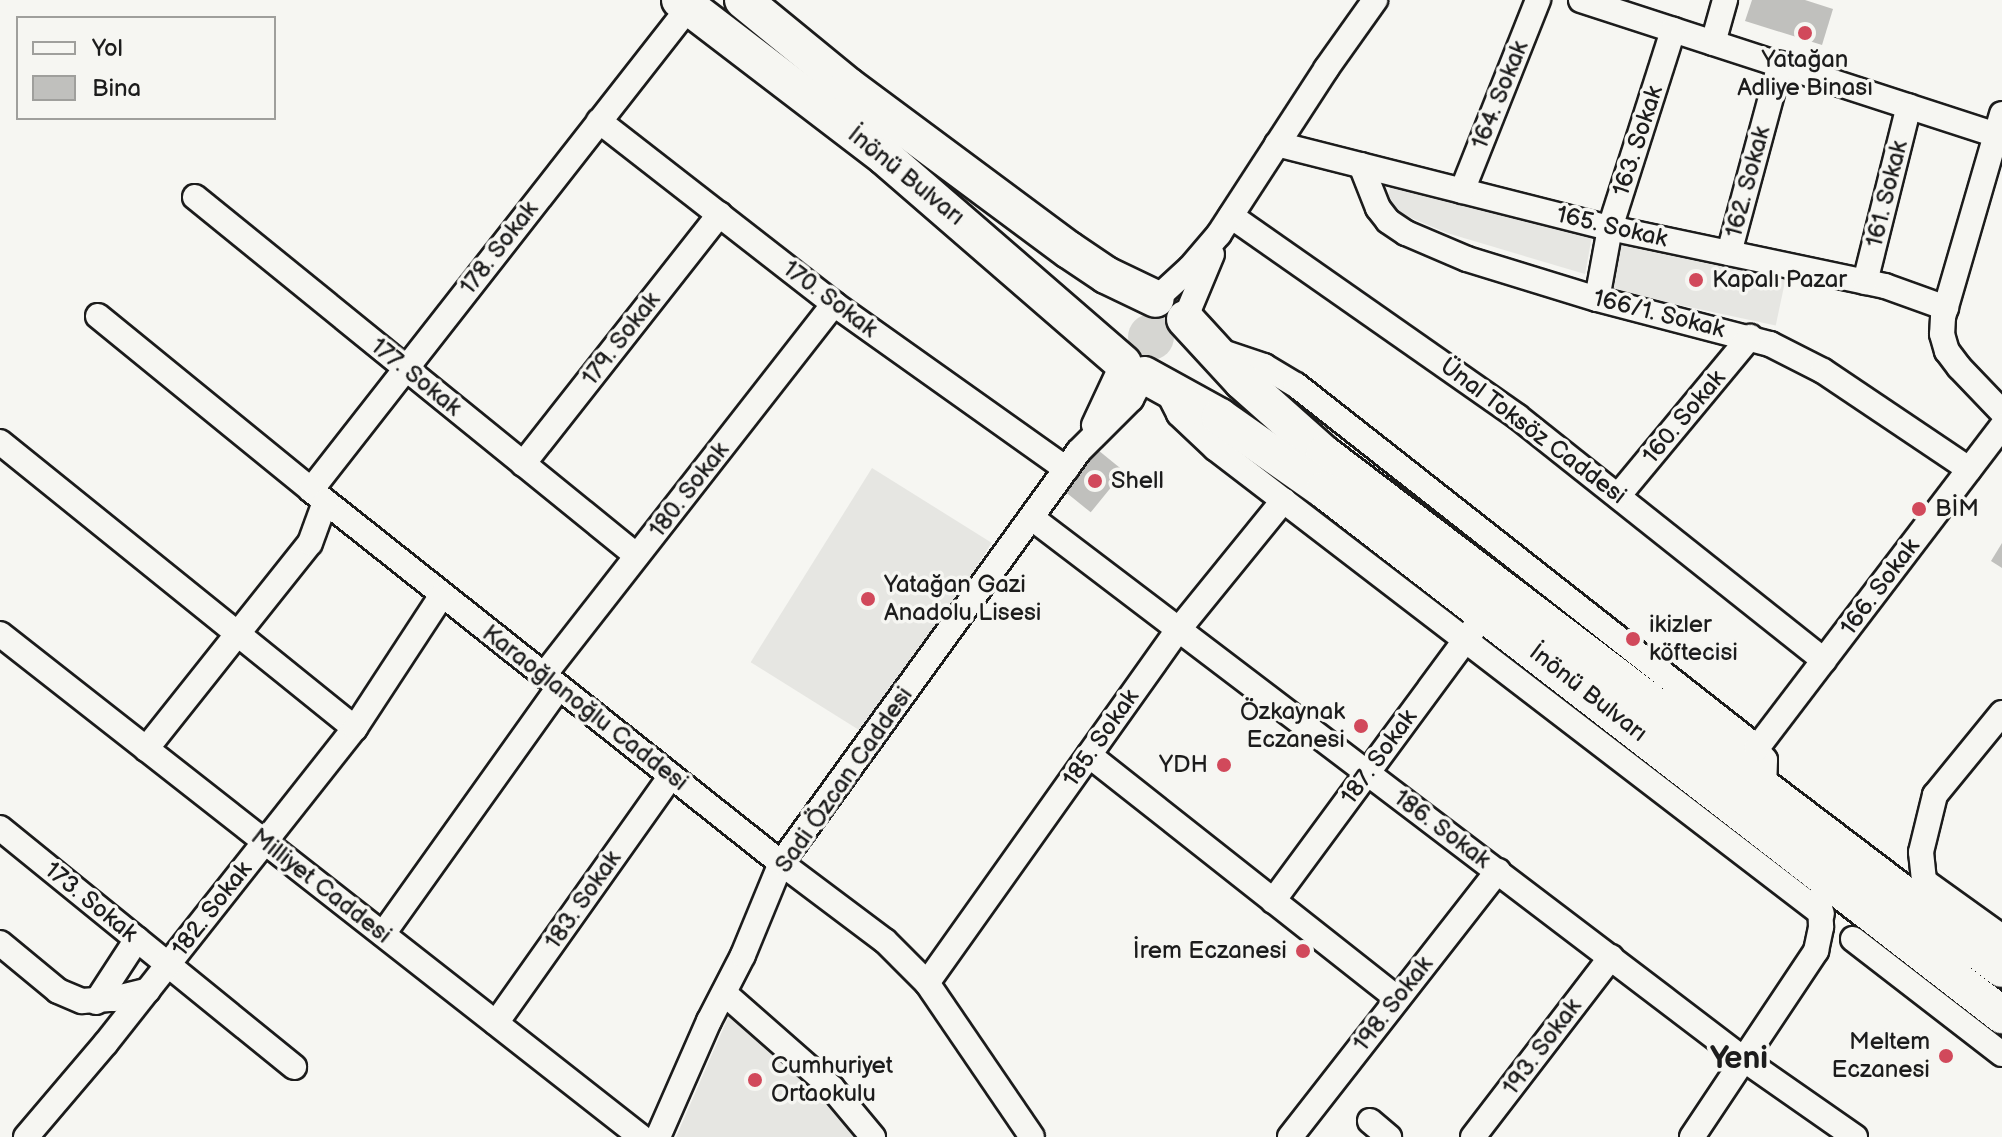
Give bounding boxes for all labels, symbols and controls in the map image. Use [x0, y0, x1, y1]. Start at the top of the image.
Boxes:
legend [16, 16, 276, 120]
marker: Yatağan Adliye Binası [1796, 24, 1814, 42]
text: Yol [92, 34, 123, 63]
street label: 164. Sokak [1465, 36, 1535, 154]
place label: Yatağan Adliye Binası [1737, 46, 1873, 102]
text: Bina [92, 74, 141, 103]
street label: 163. Sokak [1607, 82, 1669, 200]
street label: İnönü Bulvarı [842, 120, 970, 232]
street label: 162. Sokak [1719, 123, 1777, 241]
street label: 161. Sokak [1860, 138, 1914, 250]
street label: 178. Sokak [453, 195, 545, 301]
street label: 165. Sokak [1553, 200, 1671, 254]
street label: 170. Sokak [777, 254, 883, 344]
place label: Kapalı Pazar [1712, 266, 1847, 294]
marker: Kapalı Pazar [1687, 271, 1705, 289]
street label: 166/1. Sokak [1590, 284, 1728, 344]
street label: 179. Sokak [575, 286, 667, 392]
street label: 177. Sokak [365, 332, 467, 422]
street label: Ünal Toksöz Caddesi [1434, 351, 1632, 511]
street label: 160. Sokak [1636, 364, 1732, 470]
street label: 180. Sokak [643, 436, 735, 544]
place label: Shell [1111, 467, 1164, 495]
marker: Shell [1086, 472, 1104, 490]
place label: BİM [1935, 495, 1979, 523]
marker: BİM [1910, 500, 1928, 518]
street label: 166. Sokak [1834, 533, 1926, 641]
place label: Yatağan Gazi Anadolu Lisesi [884, 571, 1041, 627]
marker: Yatağan Gazi Anadolu Lisesi [859, 590, 877, 608]
place label: ikizler köftecisi [1649, 611, 1738, 667]
street label: Karaoğlanoğlu Caddesi [476, 619, 694, 797]
marker: ikizler köftecisi [1624, 630, 1642, 648]
street label: İnönü Bulvarı [1523, 638, 1653, 748]
street label: Sadi Özcan Caddesi [769, 682, 919, 878]
street label: 185. Sokak [1057, 683, 1145, 793]
place label: Özkaynak Eczanesi [1240, 698, 1345, 754]
street label: 187. Sokak [1335, 704, 1423, 810]
marker: Özkaynak Eczanesi [1352, 717, 1370, 735]
place label: YDH [1159, 751, 1208, 779]
marker: YDH [1215, 756, 1233, 774]
street label: 186. Sokak [1388, 783, 1496, 875]
street label: Milliyet Caddesi [245, 822, 397, 950]
street label: 183. Sokak [538, 845, 628, 955]
street label: 182. Sokak [166, 855, 258, 963]
street label: 173. Sokak [38, 856, 144, 948]
place label: İrem Eczanesi [1133, 937, 1287, 965]
marker: İrem Eczanesi [1294, 942, 1312, 960]
street label: 198. Sokak [1347, 951, 1439, 1057]
street label: 193. Sokak [1496, 993, 1588, 1101]
place label: Meltem Eczanesi [1831, 1028, 1930, 1084]
district label: Yeni [1710, 1040, 1768, 1078]
marker: Meltem Eczanesi [1937, 1047, 1955, 1065]
place label: Cumhuriyet Ortaokulu [771, 1052, 893, 1108]
marker: Cumhuriyet Ortaokulu [746, 1071, 764, 1089]

